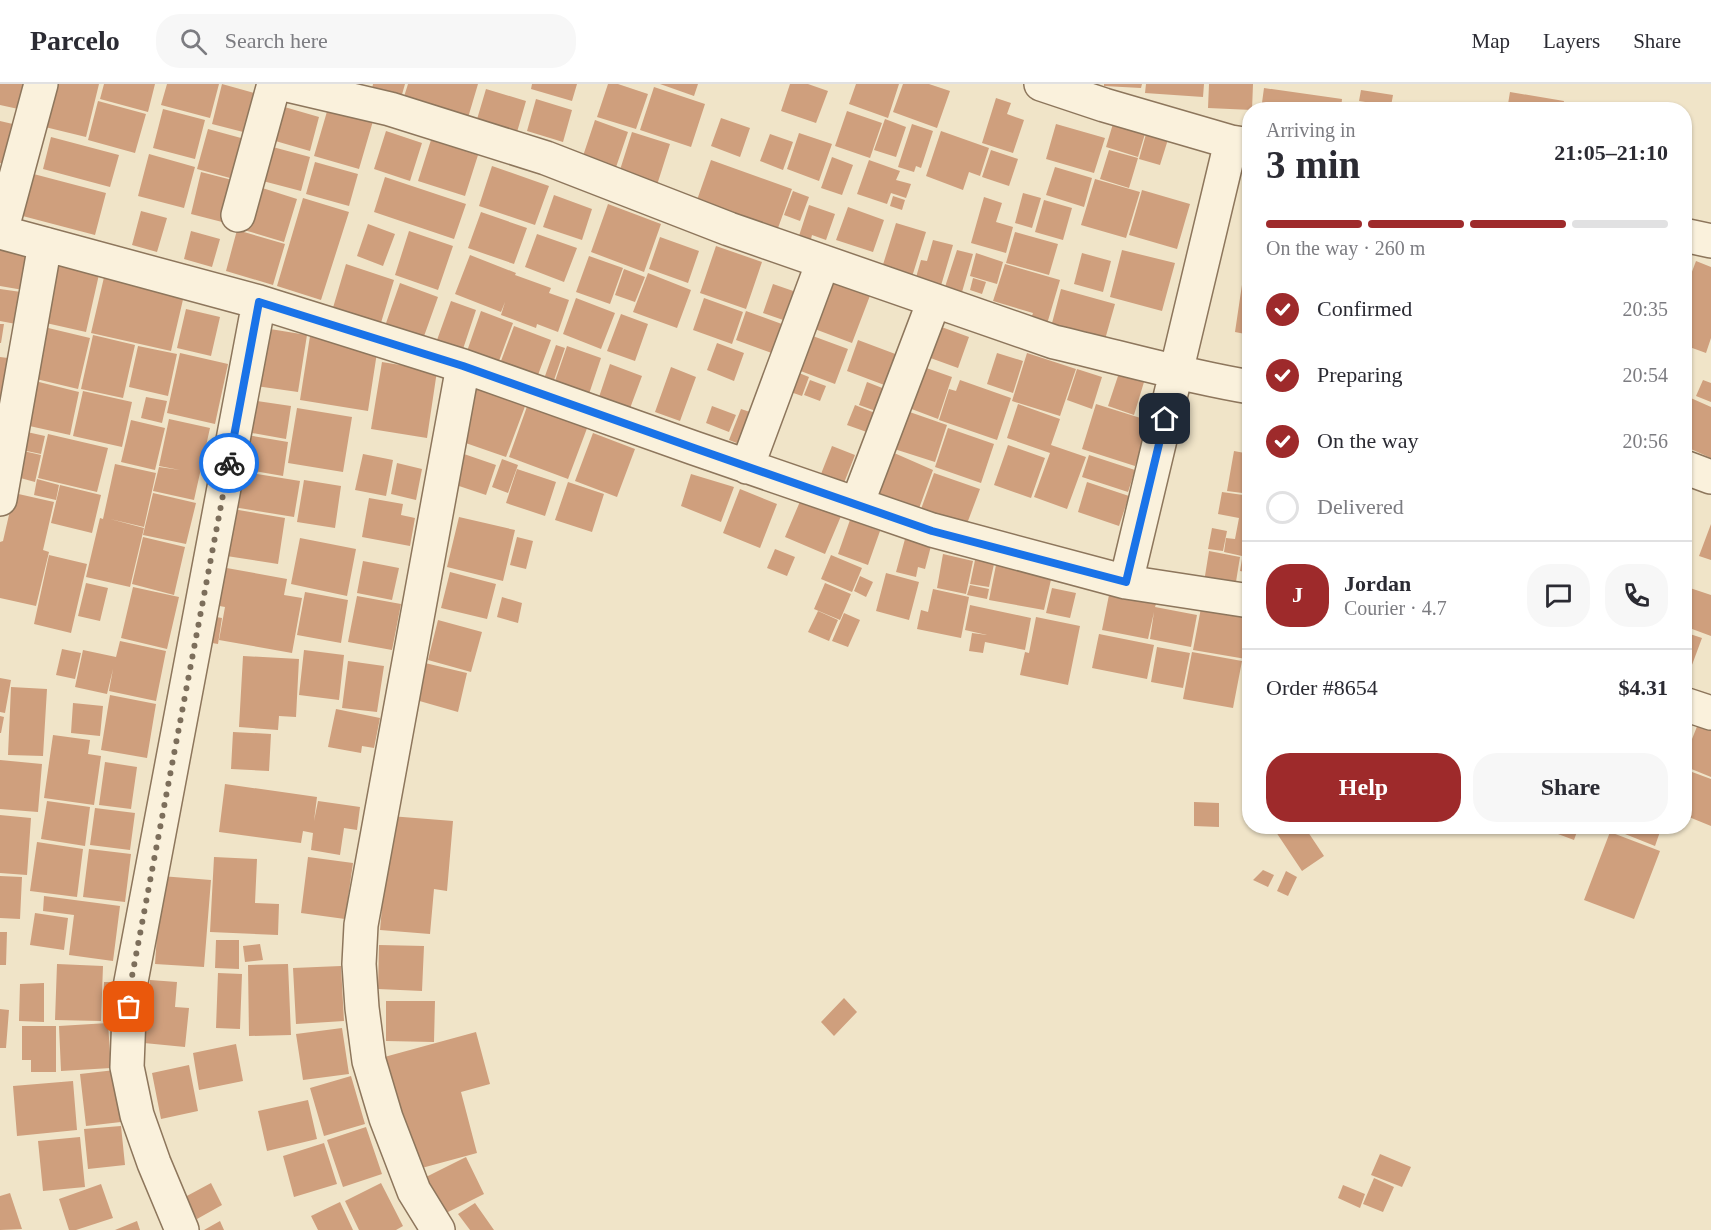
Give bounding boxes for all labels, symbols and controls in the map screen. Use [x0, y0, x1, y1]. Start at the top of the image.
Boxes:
search box [156, 14, 576, 68]
text: Parcelo [30, 25, 120, 56]
icon: search [177, 25, 210, 58]
text: Search here [225, 28, 328, 53]
text: Map [1472, 29, 1510, 53]
text: Layers [1543, 29, 1600, 53]
text: Share [1633, 29, 1681, 53]
text: Arriving in [1266, 119, 1355, 141]
text: 21:05–21:10 [1554, 140, 1668, 165]
text: 3 min [1266, 143, 1360, 186]
text: On the way · 260 m [1266, 237, 1425, 259]
icon: check [1266, 293, 1299, 326]
text: Confirmed [1317, 296, 1412, 321]
text: 20:35 [1622, 298, 1668, 320]
icon: check [1266, 359, 1299, 392]
text: Preparing [1317, 362, 1403, 387]
text: 20:54 [1622, 364, 1668, 386]
pin [1139, 393, 1190, 444]
icon: home [1148, 402, 1181, 435]
icon: check [1266, 425, 1299, 458]
text: On the way [1317, 428, 1418, 453]
text: 20:56 [1622, 430, 1668, 452]
courier [199, 433, 259, 493]
icon: bike [213, 447, 246, 480]
text: Delivered [1317, 494, 1404, 519]
button: chat [1527, 564, 1590, 627]
button: phone [1605, 564, 1668, 627]
text: Jordan [1344, 571, 1411, 596]
text: J [1292, 582, 1303, 607]
text: Courier · 4.7 [1344, 597, 1447, 619]
text: Order #8654 [1266, 675, 1378, 700]
text: $4.31 [1619, 675, 1668, 700]
button: Help [1266, 753, 1461, 822]
button: Share [1473, 753, 1668, 822]
pin [103, 981, 154, 1032]
icon: bag [112, 990, 145, 1023]

